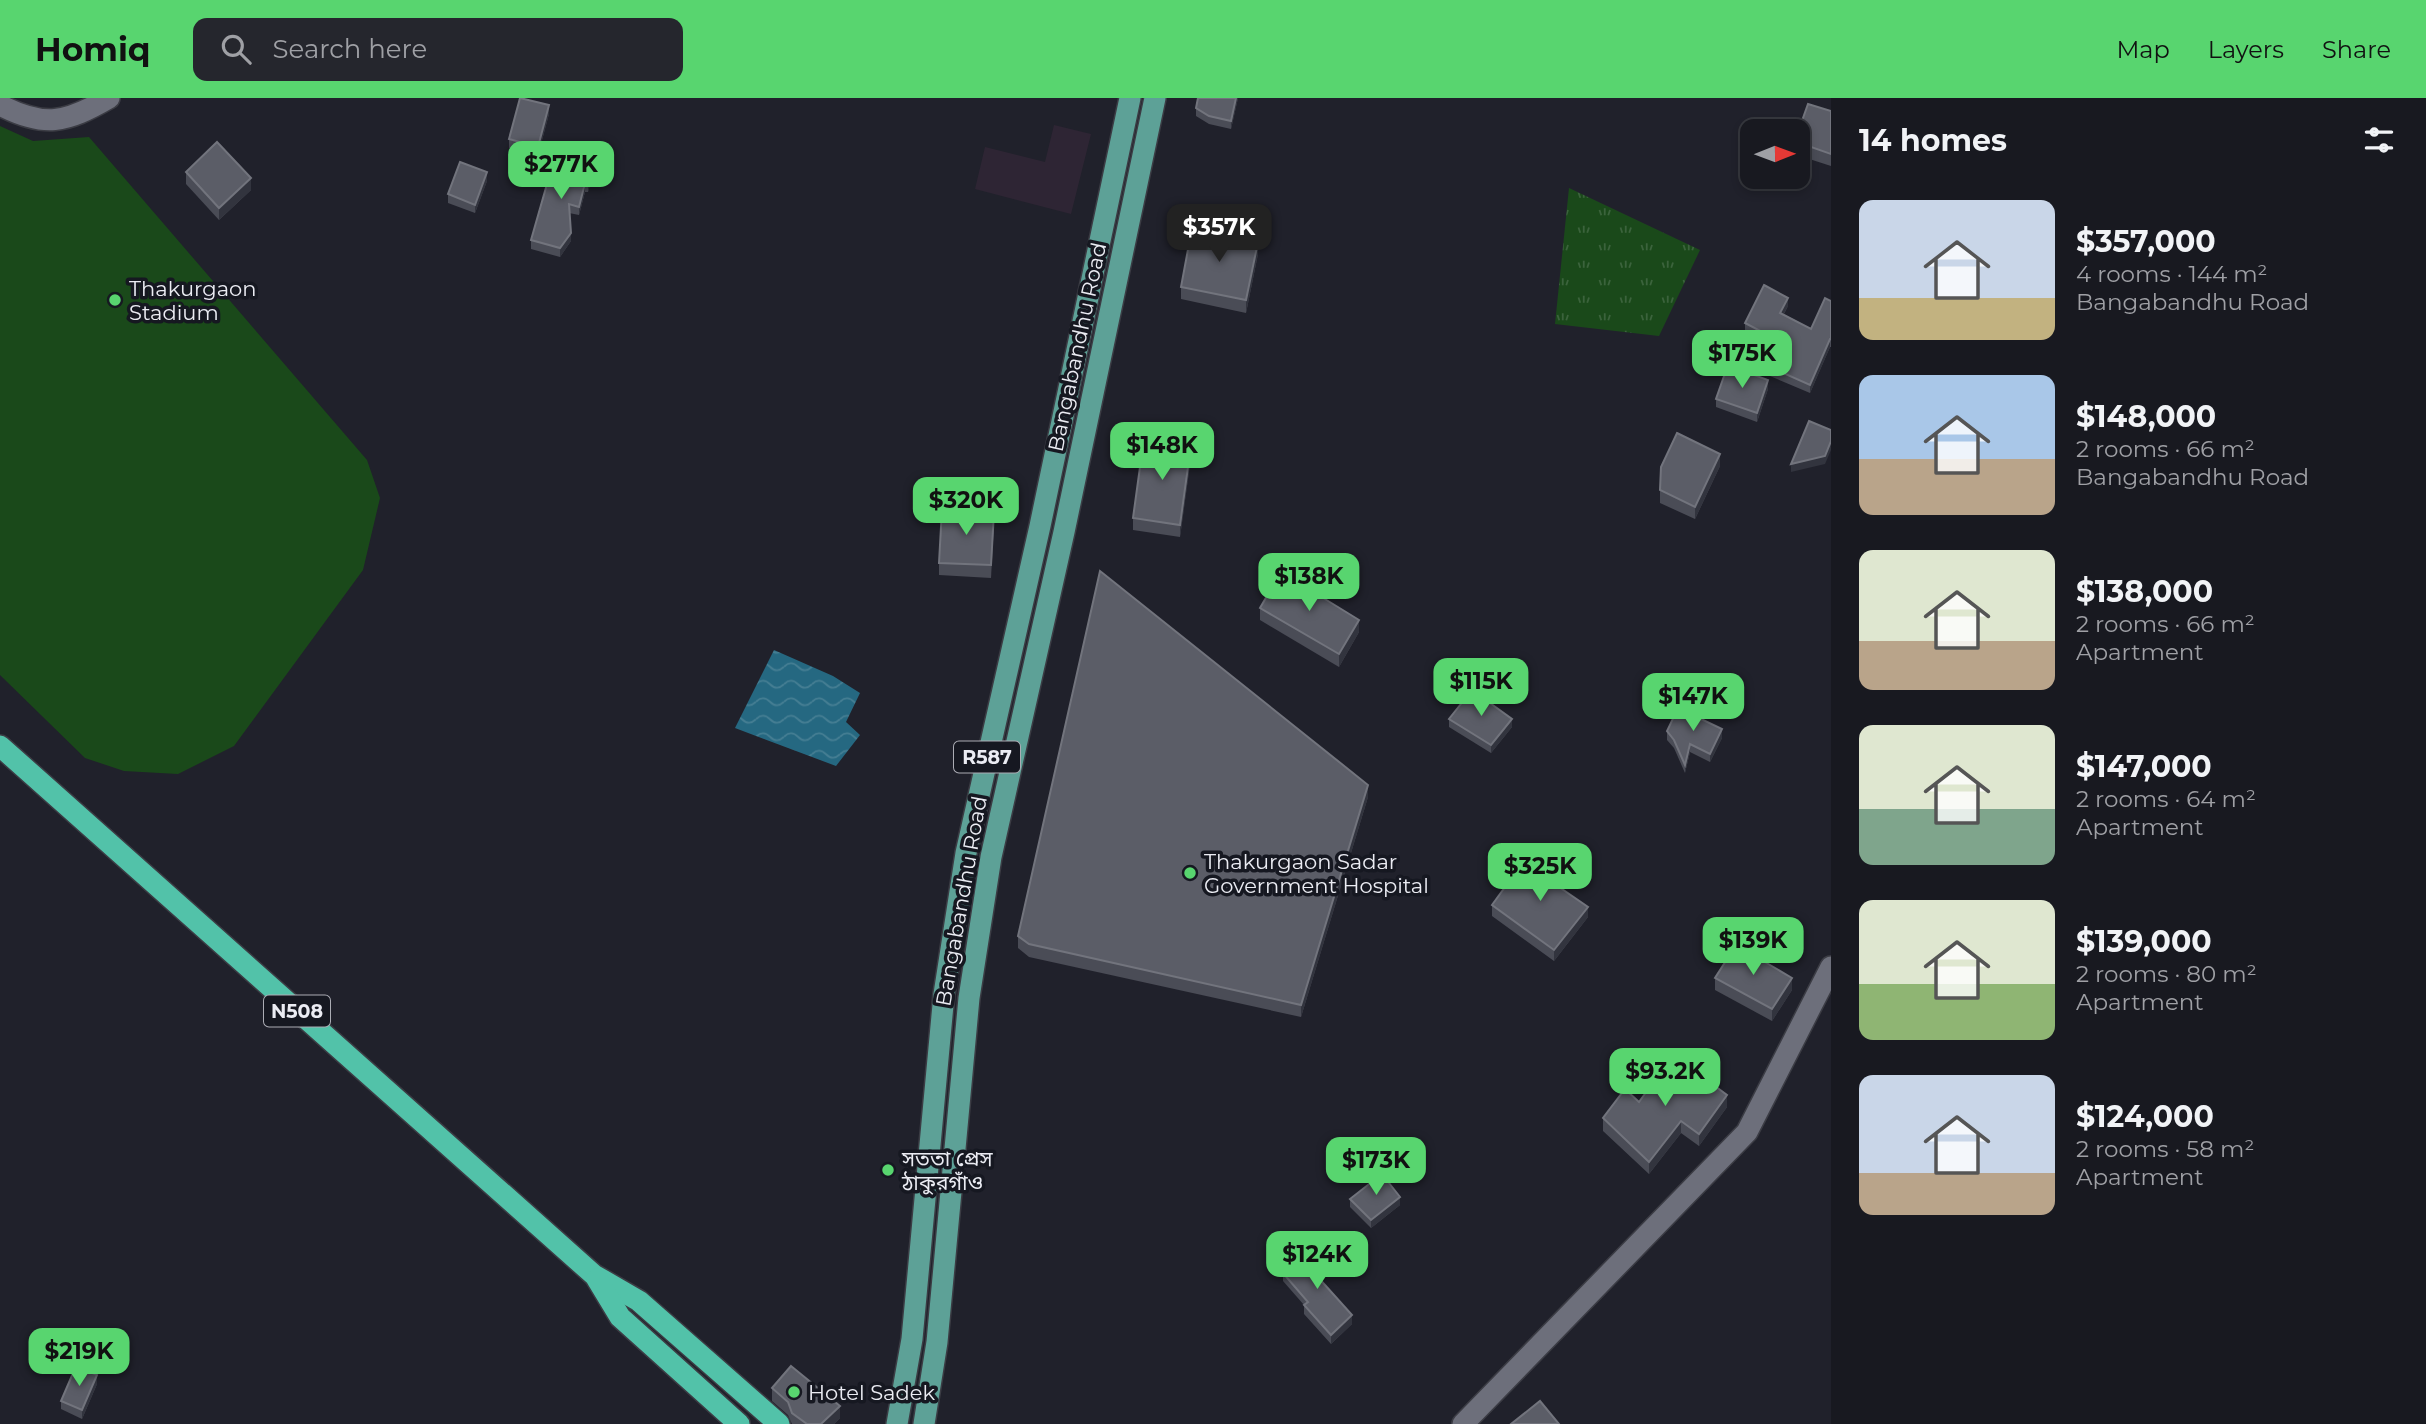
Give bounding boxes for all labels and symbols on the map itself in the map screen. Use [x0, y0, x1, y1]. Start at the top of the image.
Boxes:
north arrow [1740, 119, 1810, 189]
pin: $277K [512, 141, 610, 201]
pin: $357K [1170, 204, 1268, 264]
street label: Bangabandhu Road [1043, 240, 1111, 454]
place label: Thakurgaon Stadium [129, 276, 256, 325]
marker: Thakurgaon Stadium [107, 292, 123, 308]
pin: $175K [1693, 330, 1791, 390]
pin: $148K [1113, 422, 1211, 482]
pin: $320K [917, 478, 1015, 537]
pin: $138K [1260, 554, 1358, 613]
pin: $115K [1432, 658, 1530, 718]
pin: $147K [1644, 674, 1742, 733]
road number: R587 [954, 742, 1020, 772]
street label: Bangabandhu Road [930, 794, 992, 1008]
pin: $325K [1491, 844, 1589, 903]
place label: Thakurgaon Sadar Government Hospital [1204, 849, 1429, 898]
marker: Thakurgaon Sadar Government Hospital [1182, 865, 1198, 881]
pin: $139K [1704, 918, 1802, 977]
road number: N508 [264, 995, 330, 1026]
pin: $93.2K [1608, 1048, 1722, 1108]
pin: $173K [1327, 1138, 1425, 1197]
place label: সততা প্রেস ঠাকুরগাঁও [901, 1146, 993, 1195]
marker: সততা প্রেস ঠাকুরগাঁও [880, 1162, 896, 1178]
pin: $124K [1268, 1232, 1366, 1291]
pin: $219K [30, 1328, 128, 1388]
place label: Hotel Sadek [808, 1380, 935, 1405]
marker: Hotel Sadek [786, 1384, 802, 1400]

